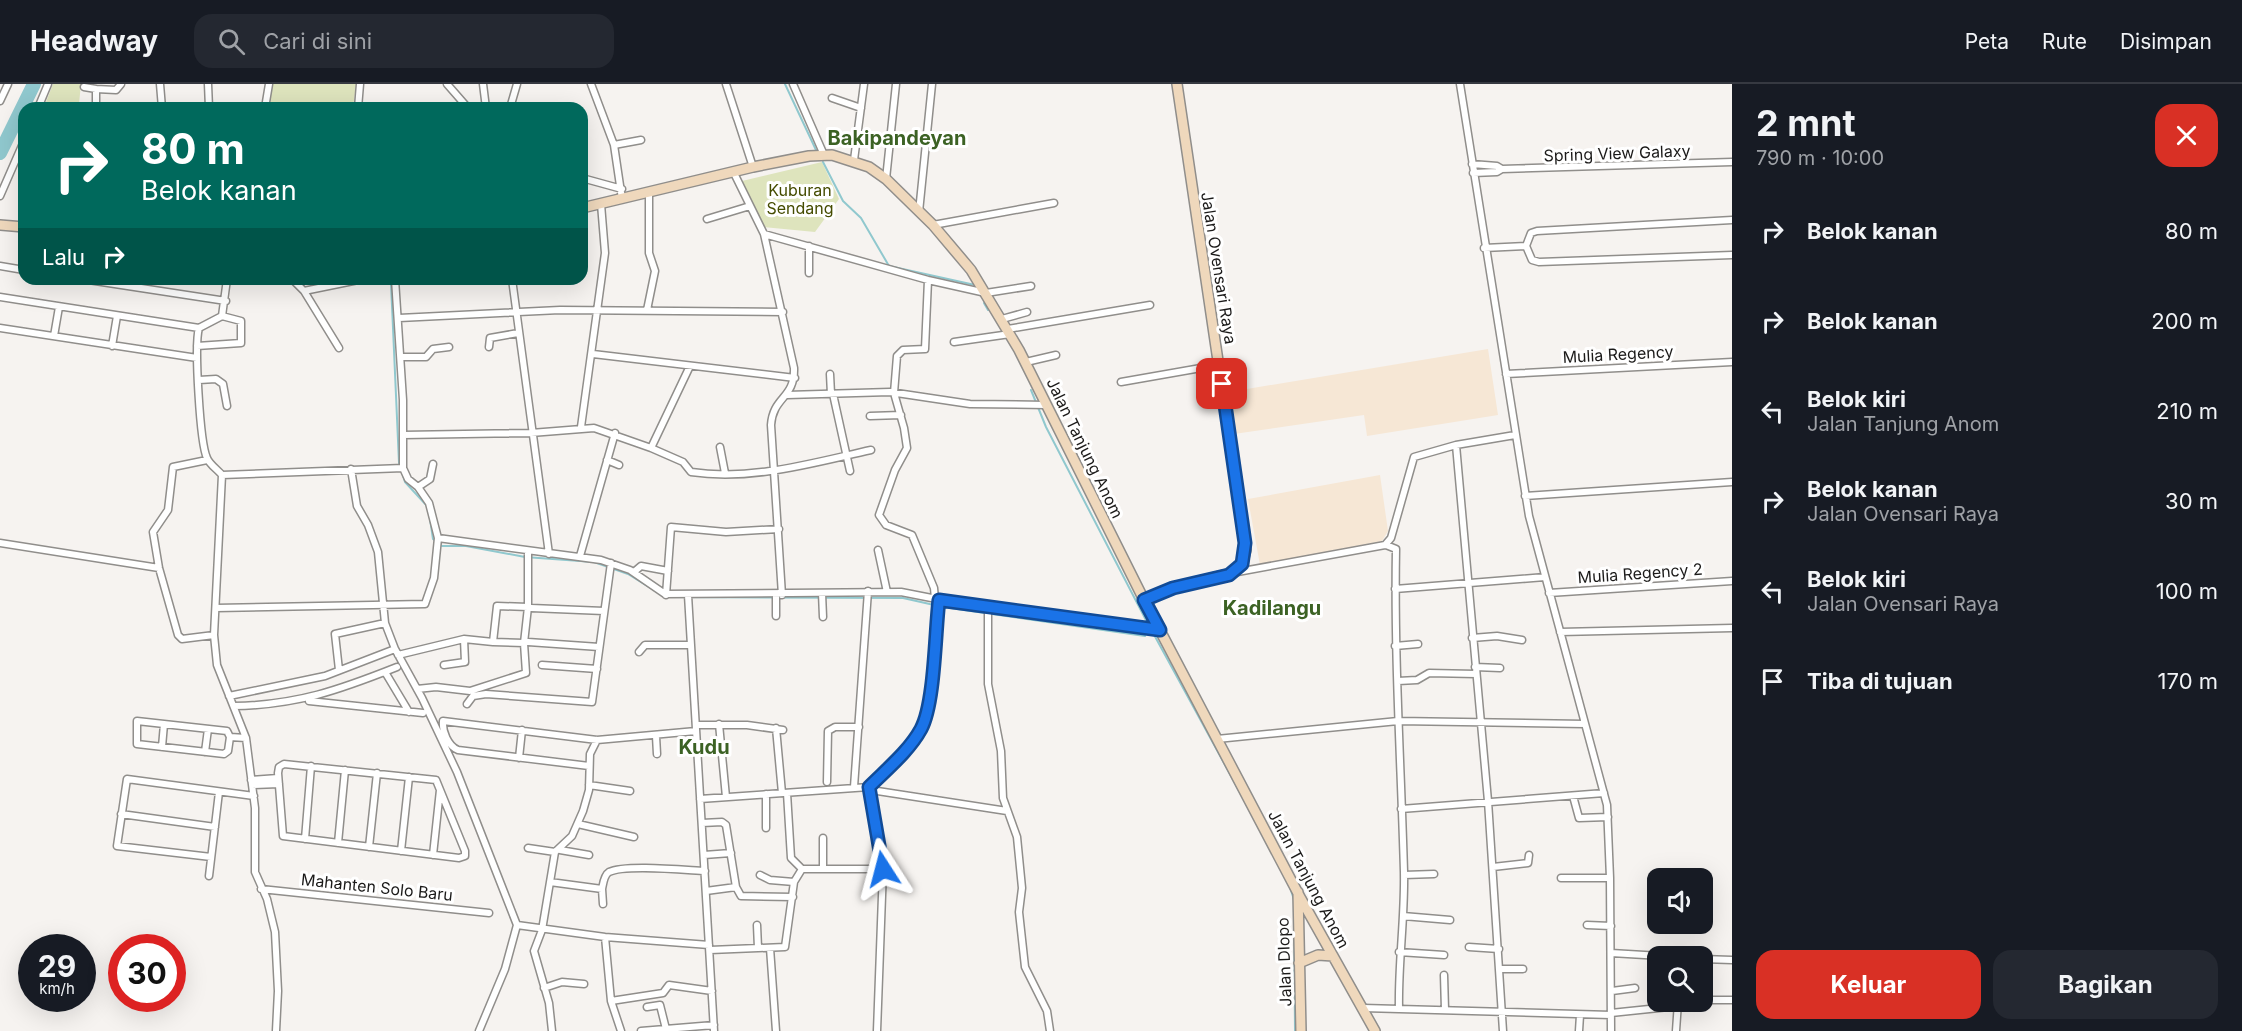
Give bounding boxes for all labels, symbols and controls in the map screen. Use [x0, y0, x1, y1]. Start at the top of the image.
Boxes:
search box [194, 14, 614, 68]
text: Headway [30, 24, 158, 58]
icon: search [215, 25, 248, 58]
text: Cari di sini [263, 28, 372, 54]
text: Peta [1965, 29, 2009, 54]
text: Rute [2042, 29, 2087, 54]
text: Disimpan [2120, 29, 2212, 54]
text: 2 mnt [1756, 101, 1856, 145]
button: close [2155, 104, 2218, 167]
text: 80 m [141, 123, 245, 174]
icon: right [42, 126, 120, 204]
district label: Bakipandeyan [828, 126, 966, 150]
street label: Spring View Galaxy [1543, 140, 1691, 166]
text: 790 m · 10:00 [1756, 146, 1884, 170]
text: Belok kanan [141, 174, 297, 207]
park label: Kuburan Sendang [766, 180, 834, 218]
street label: Jalan Ovensari Raya [1197, 191, 1241, 345]
icon: right [1756, 215, 1789, 248]
text: Belok kanan [1807, 218, 1938, 244]
text: 80 m [2165, 218, 2218, 244]
icon: right [97, 240, 130, 273]
text: Lalu [42, 244, 85, 270]
icon: right [1756, 305, 1789, 338]
text: Belok kanan [1807, 308, 1938, 334]
text: 200 m [2151, 308, 2218, 334]
street label: Mulia Regency [1562, 341, 1674, 367]
pin [1196, 358, 1247, 409]
icon: arrive [1205, 367, 1238, 400]
street label: Jalan Tanjung Anom [1042, 375, 1128, 521]
text: Belok kiri [1807, 386, 1906, 412]
icon: left [1756, 395, 1789, 428]
text: 210 m [2156, 398, 2218, 424]
text: Jalan Tanjung Anom [1807, 412, 1999, 436]
text: Belok kanan [1807, 476, 1938, 502]
icon: right [1756, 485, 1789, 518]
text: 30 m [2165, 488, 2218, 514]
text: Jalan Ovensari Raya [1807, 502, 1999, 526]
street label: Mulia Regency 2 [1577, 559, 1703, 587]
text: Belok kiri [1807, 566, 1906, 592]
icon: left [1756, 575, 1789, 608]
text: 100 m [2156, 578, 2218, 604]
text: Jalan Ovensari Raya [1807, 592, 1999, 616]
district label: Kadilangu [1223, 596, 1321, 620]
icon: arrive [1756, 665, 1789, 698]
text: Tiba di tujuan [1807, 668, 1953, 694]
text: 170 m [2158, 668, 2218, 694]
district label: Kudu [678, 735, 730, 759]
street label: Jalan Tanjung Anom [1264, 806, 1354, 952]
position arrow [851, 837, 915, 901]
map controls [1647, 868, 1713, 1012]
button: sound [1647, 868, 1713, 934]
street label: Mahanten Solo Baru [300, 869, 454, 905]
street label: Jalan Dlopo [1272, 917, 1296, 1007]
speed limit sign: 30 [108, 934, 186, 1012]
button: search [1647, 946, 1713, 1012]
text: 29 [38, 948, 76, 984]
button: Keluar [1756, 950, 1981, 1019]
button: Bagikan [1993, 950, 2218, 1019]
text: km/h [39, 979, 75, 998]

